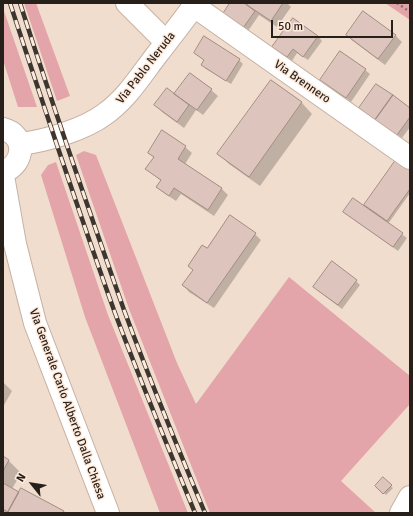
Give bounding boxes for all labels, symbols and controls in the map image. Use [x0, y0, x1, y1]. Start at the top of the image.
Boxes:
scale bar [273, 12, 395, 38]
text: 50 m [278, 19, 303, 34]
street label: Via Pablo Neruda [113, 29, 179, 107]
street label: Via Brennero [271, 57, 333, 107]
street label: Via Generale Carlo Alberto Dalla Chiesa [26, 307, 108, 501]
north arrow [12, 464, 52, 504]
text: N [14, 471, 29, 484]

